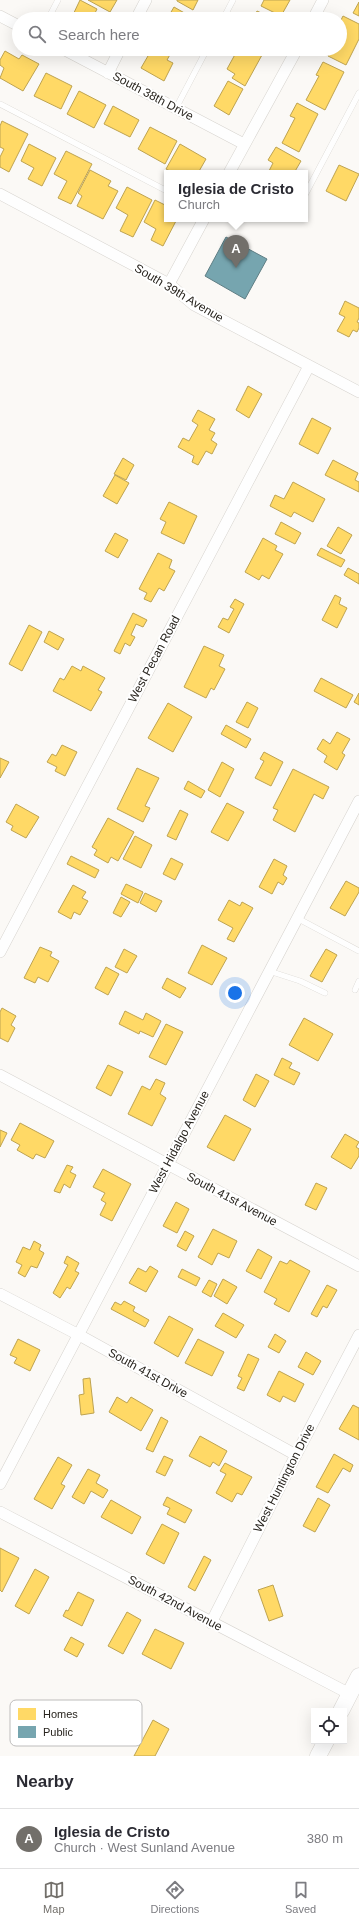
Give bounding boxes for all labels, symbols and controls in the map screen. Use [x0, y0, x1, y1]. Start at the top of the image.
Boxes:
search box [12, 12, 347, 56]
icon: search [26, 23, 48, 45]
text: Search here [58, 26, 140, 43]
street label: South 38th Drive [110, 69, 196, 123]
popup [164, 170, 308, 222]
text: Iglesia de Cristo [178, 180, 294, 197]
text: Church [178, 197, 220, 212]
pin: A [223, 235, 249, 268]
street label: South 39th Avenue [132, 261, 226, 325]
street label: West Pecan Road [125, 613, 183, 705]
your location [225, 983, 245, 1003]
street label: West Hidalgo Avenue [146, 1088, 212, 1196]
street label: South 41st Avenue [184, 1169, 280, 1229]
street label: South 41st Drive [106, 1345, 190, 1401]
street label: West Huntington Drive [251, 1421, 318, 1535]
street label: South 42nd Avenue [126, 1572, 225, 1634]
legend [10, 1700, 142, 1746]
text: Homes [43, 1708, 78, 1720]
map controls [311, 1708, 347, 1744]
button: locate [311, 1708, 347, 1744]
text: Public [43, 1726, 73, 1738]
text: Nearby [16, 1772, 74, 1791]
text: Iglesia de Cristo [54, 1823, 170, 1840]
text: A [24, 1831, 34, 1846]
text: 380 m [307, 1831, 343, 1846]
text: Church · West Sunland Avenue [54, 1840, 235, 1855]
tab: Map [43, 1879, 65, 1915]
tab: Directions [150, 1879, 199, 1915]
tab: Saved [285, 1879, 316, 1915]

